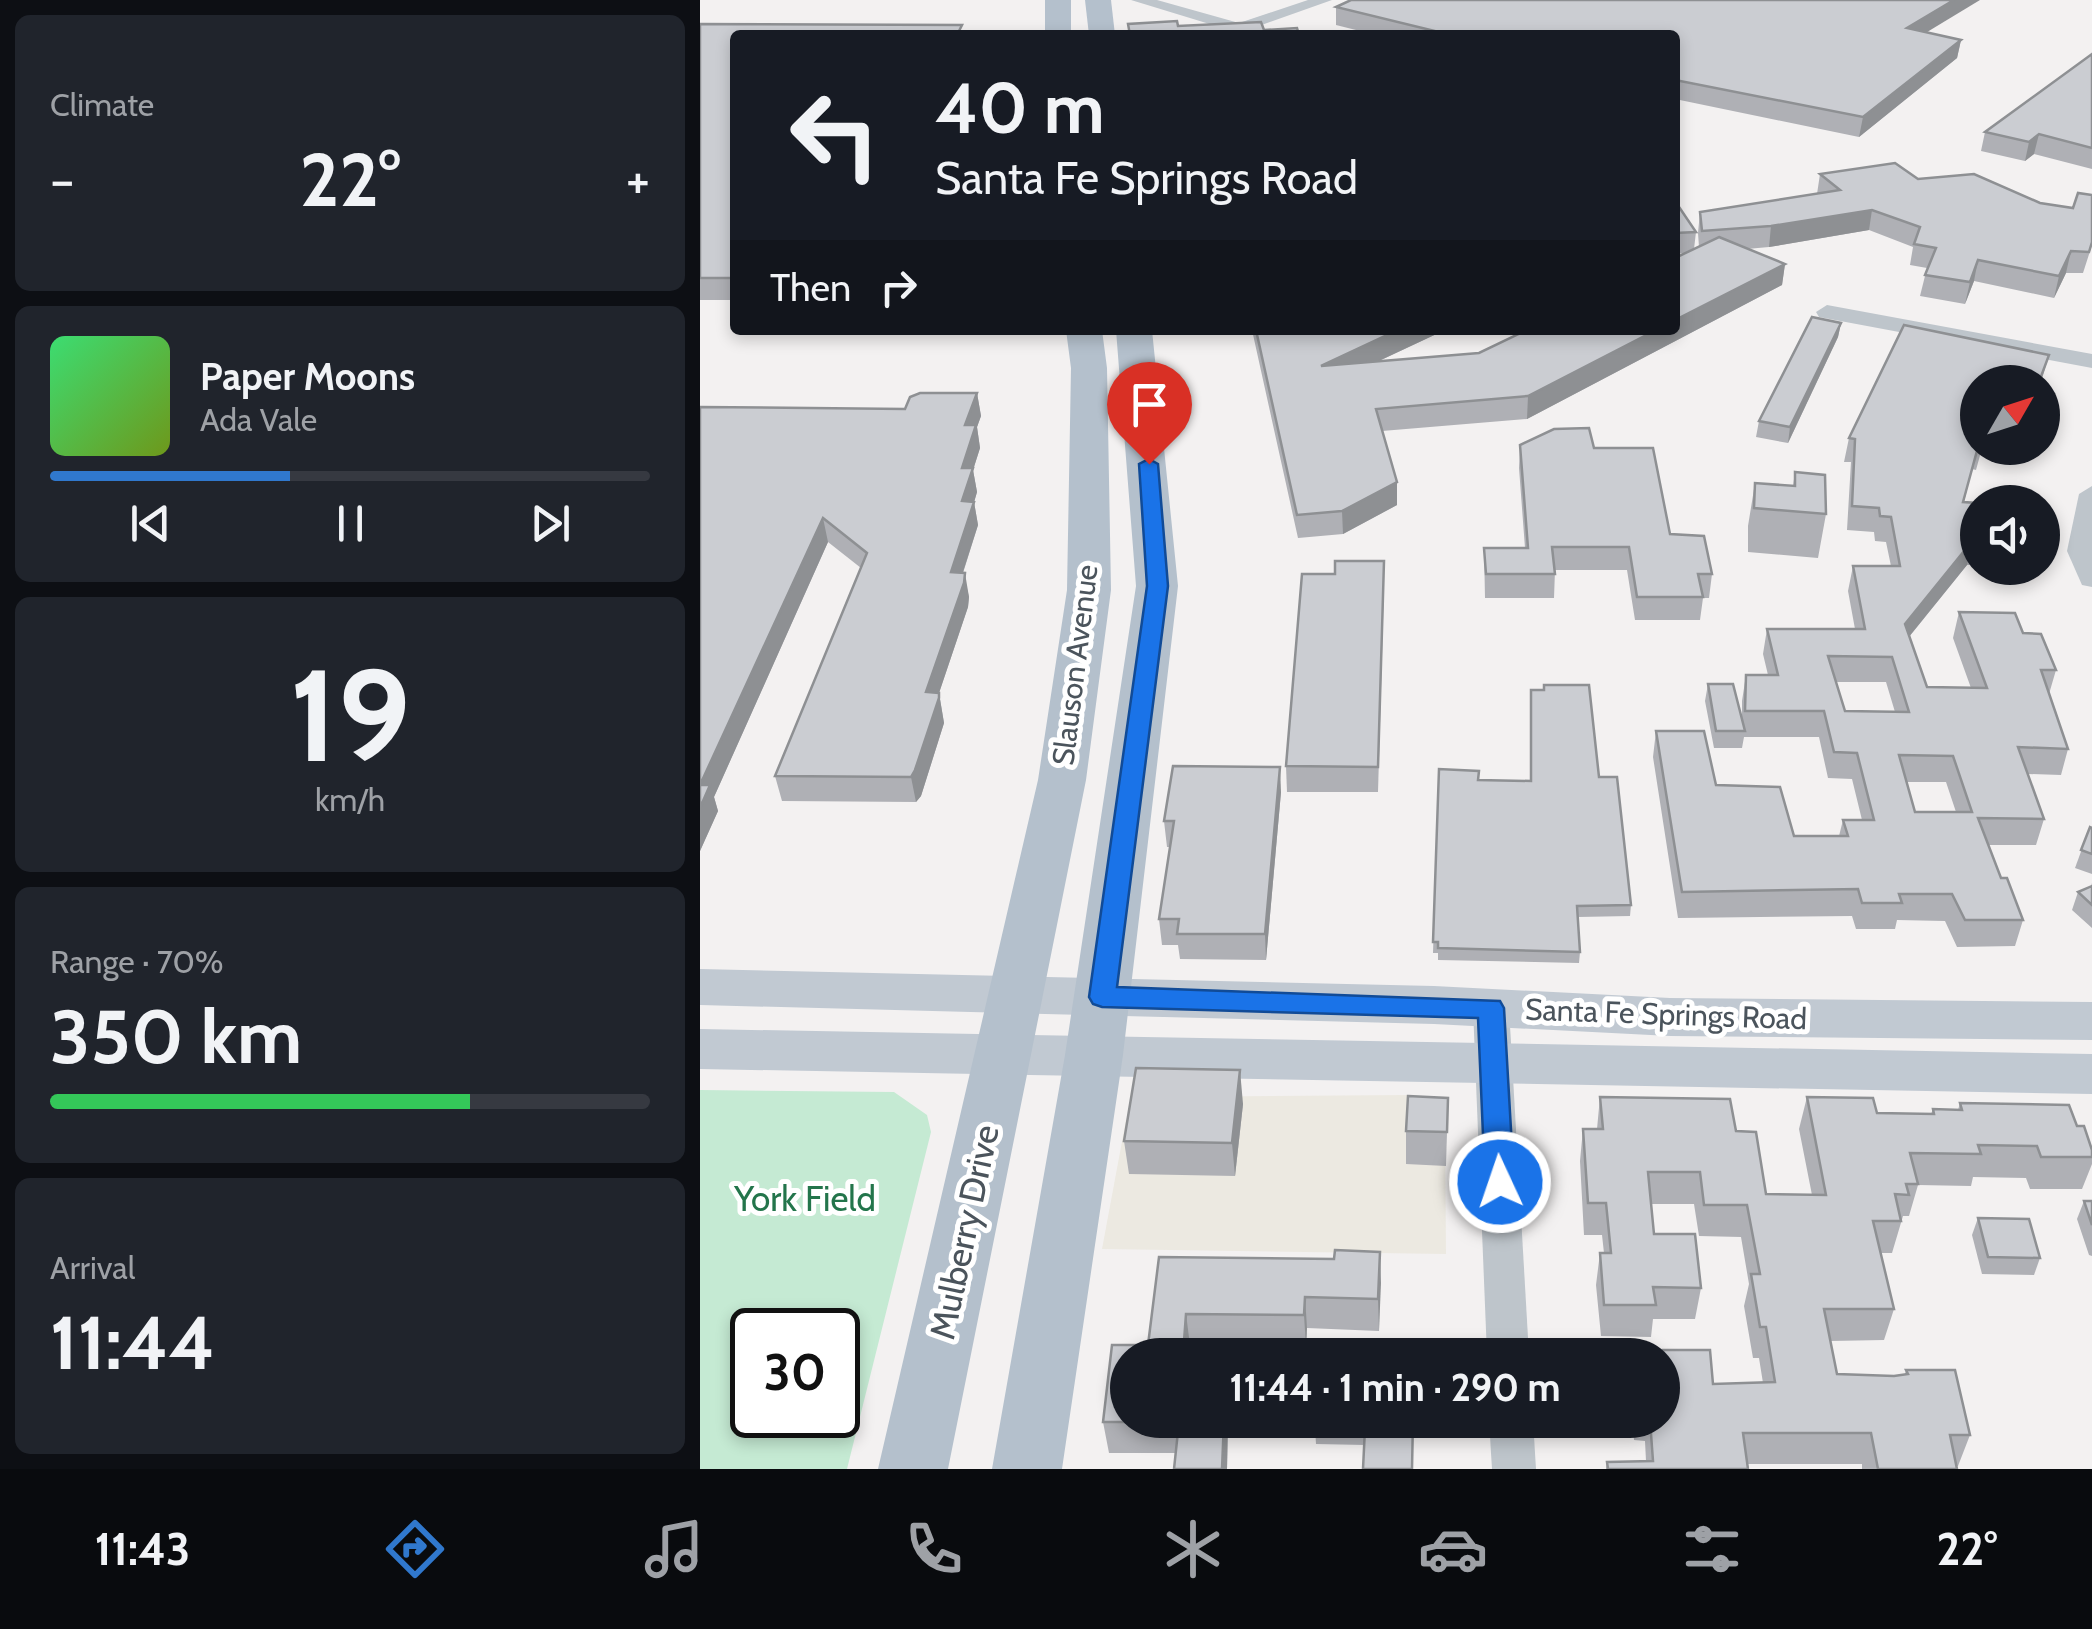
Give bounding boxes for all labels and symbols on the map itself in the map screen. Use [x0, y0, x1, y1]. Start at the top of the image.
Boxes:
pin [1107, 362, 1192, 465]
north arrow [1960, 365, 2060, 465]
street label: Slauson Avenue [1044, 562, 1106, 768]
street label: Santa Fe Springs Road [1524, 991, 1808, 1037]
street label: Mulberry Drive [920, 1121, 1008, 1343]
position arrow [1448, 1130, 1552, 1234]
park label: York Field [733, 1177, 876, 1220]
speed limit sign: 30 [730, 1308, 860, 1438]

